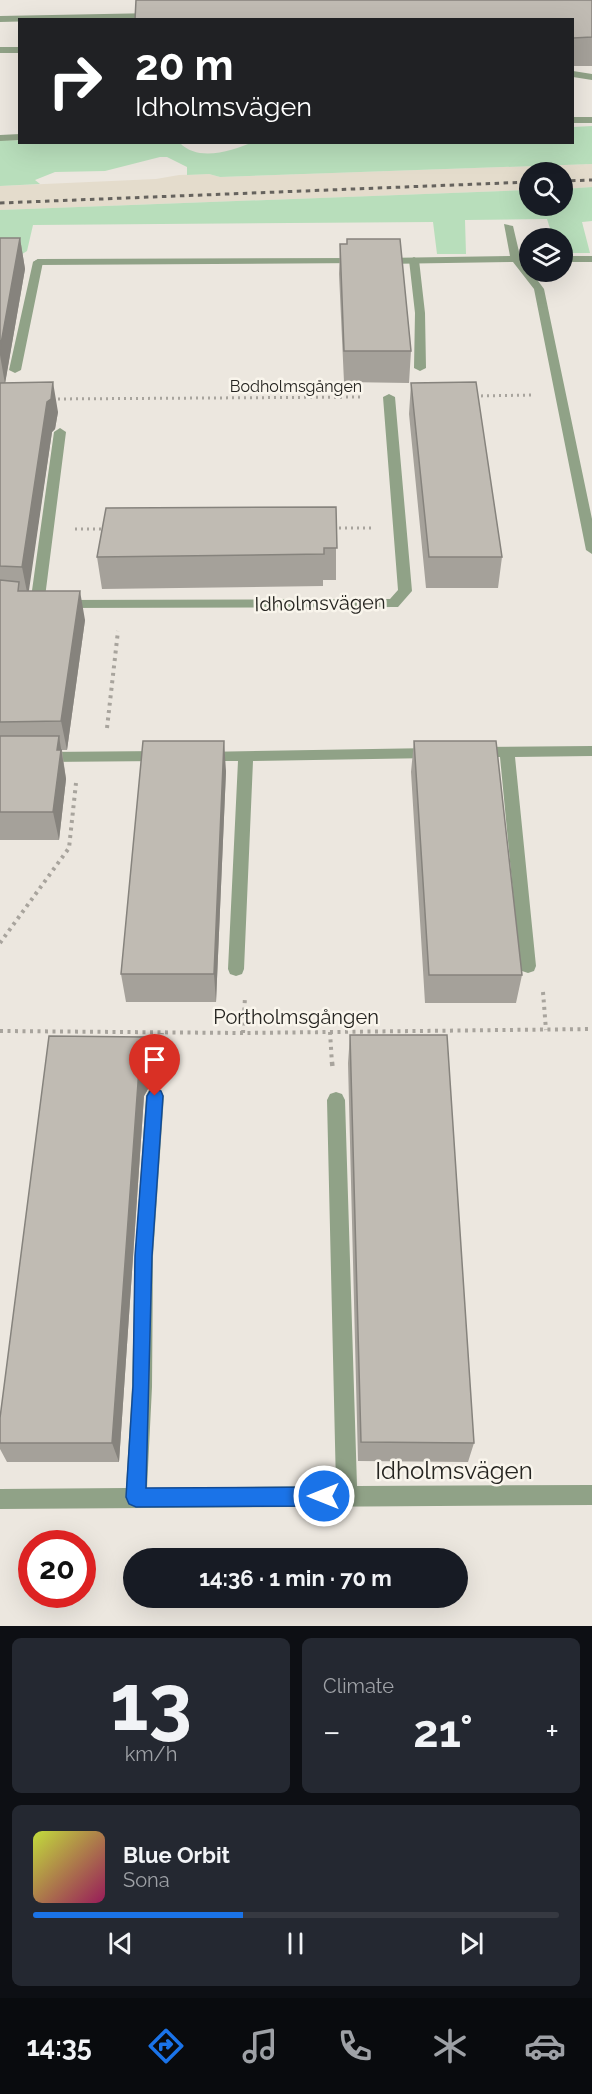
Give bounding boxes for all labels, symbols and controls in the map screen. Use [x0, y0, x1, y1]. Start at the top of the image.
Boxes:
text: 20 m [135, 41, 234, 90]
icon: right [36, 42, 114, 120]
text: Idholmsvägen [135, 91, 312, 122]
map controls [519, 162, 573, 282]
button: search [519, 162, 573, 216]
button: layers [519, 228, 573, 282]
street label: Bodholmsgången [230, 377, 362, 396]
street label: Idholmsvägen [254, 590, 386, 616]
street label: Portholmsgången [213, 1005, 379, 1029]
pin [129, 1034, 180, 1096]
icon: arrive [138, 1043, 171, 1076]
street label: Idholmsvägen [375, 1456, 533, 1485]
position arrow [292, 1464, 356, 1528]
speed limit sign: 20 [18, 1530, 96, 1608]
text: 14:36 · 1 min · 70 m [199, 1565, 392, 1591]
text: 13 [110, 1657, 192, 1748]
text: Climate [323, 1674, 394, 1698]
text: 21° [413, 1705, 473, 1758]
text: − [323, 1712, 341, 1751]
text: + [545, 1712, 559, 1751]
text: km/h [125, 1742, 177, 1766]
text: Blue Orbit [123, 1842, 230, 1868]
text: Sona [123, 1868, 170, 1892]
icon: previous [104, 1927, 137, 1960]
icon: pause [279, 1927, 312, 1960]
icon: next [455, 1927, 488, 1960]
icon: directions [145, 2025, 187, 2067]
icon: music [239, 2025, 281, 2067]
icon: phone [334, 2025, 376, 2067]
icon: climate [429, 2025, 471, 2067]
icon: car [524, 2025, 566, 2067]
text: 14:35 [26, 2031, 92, 2062]

